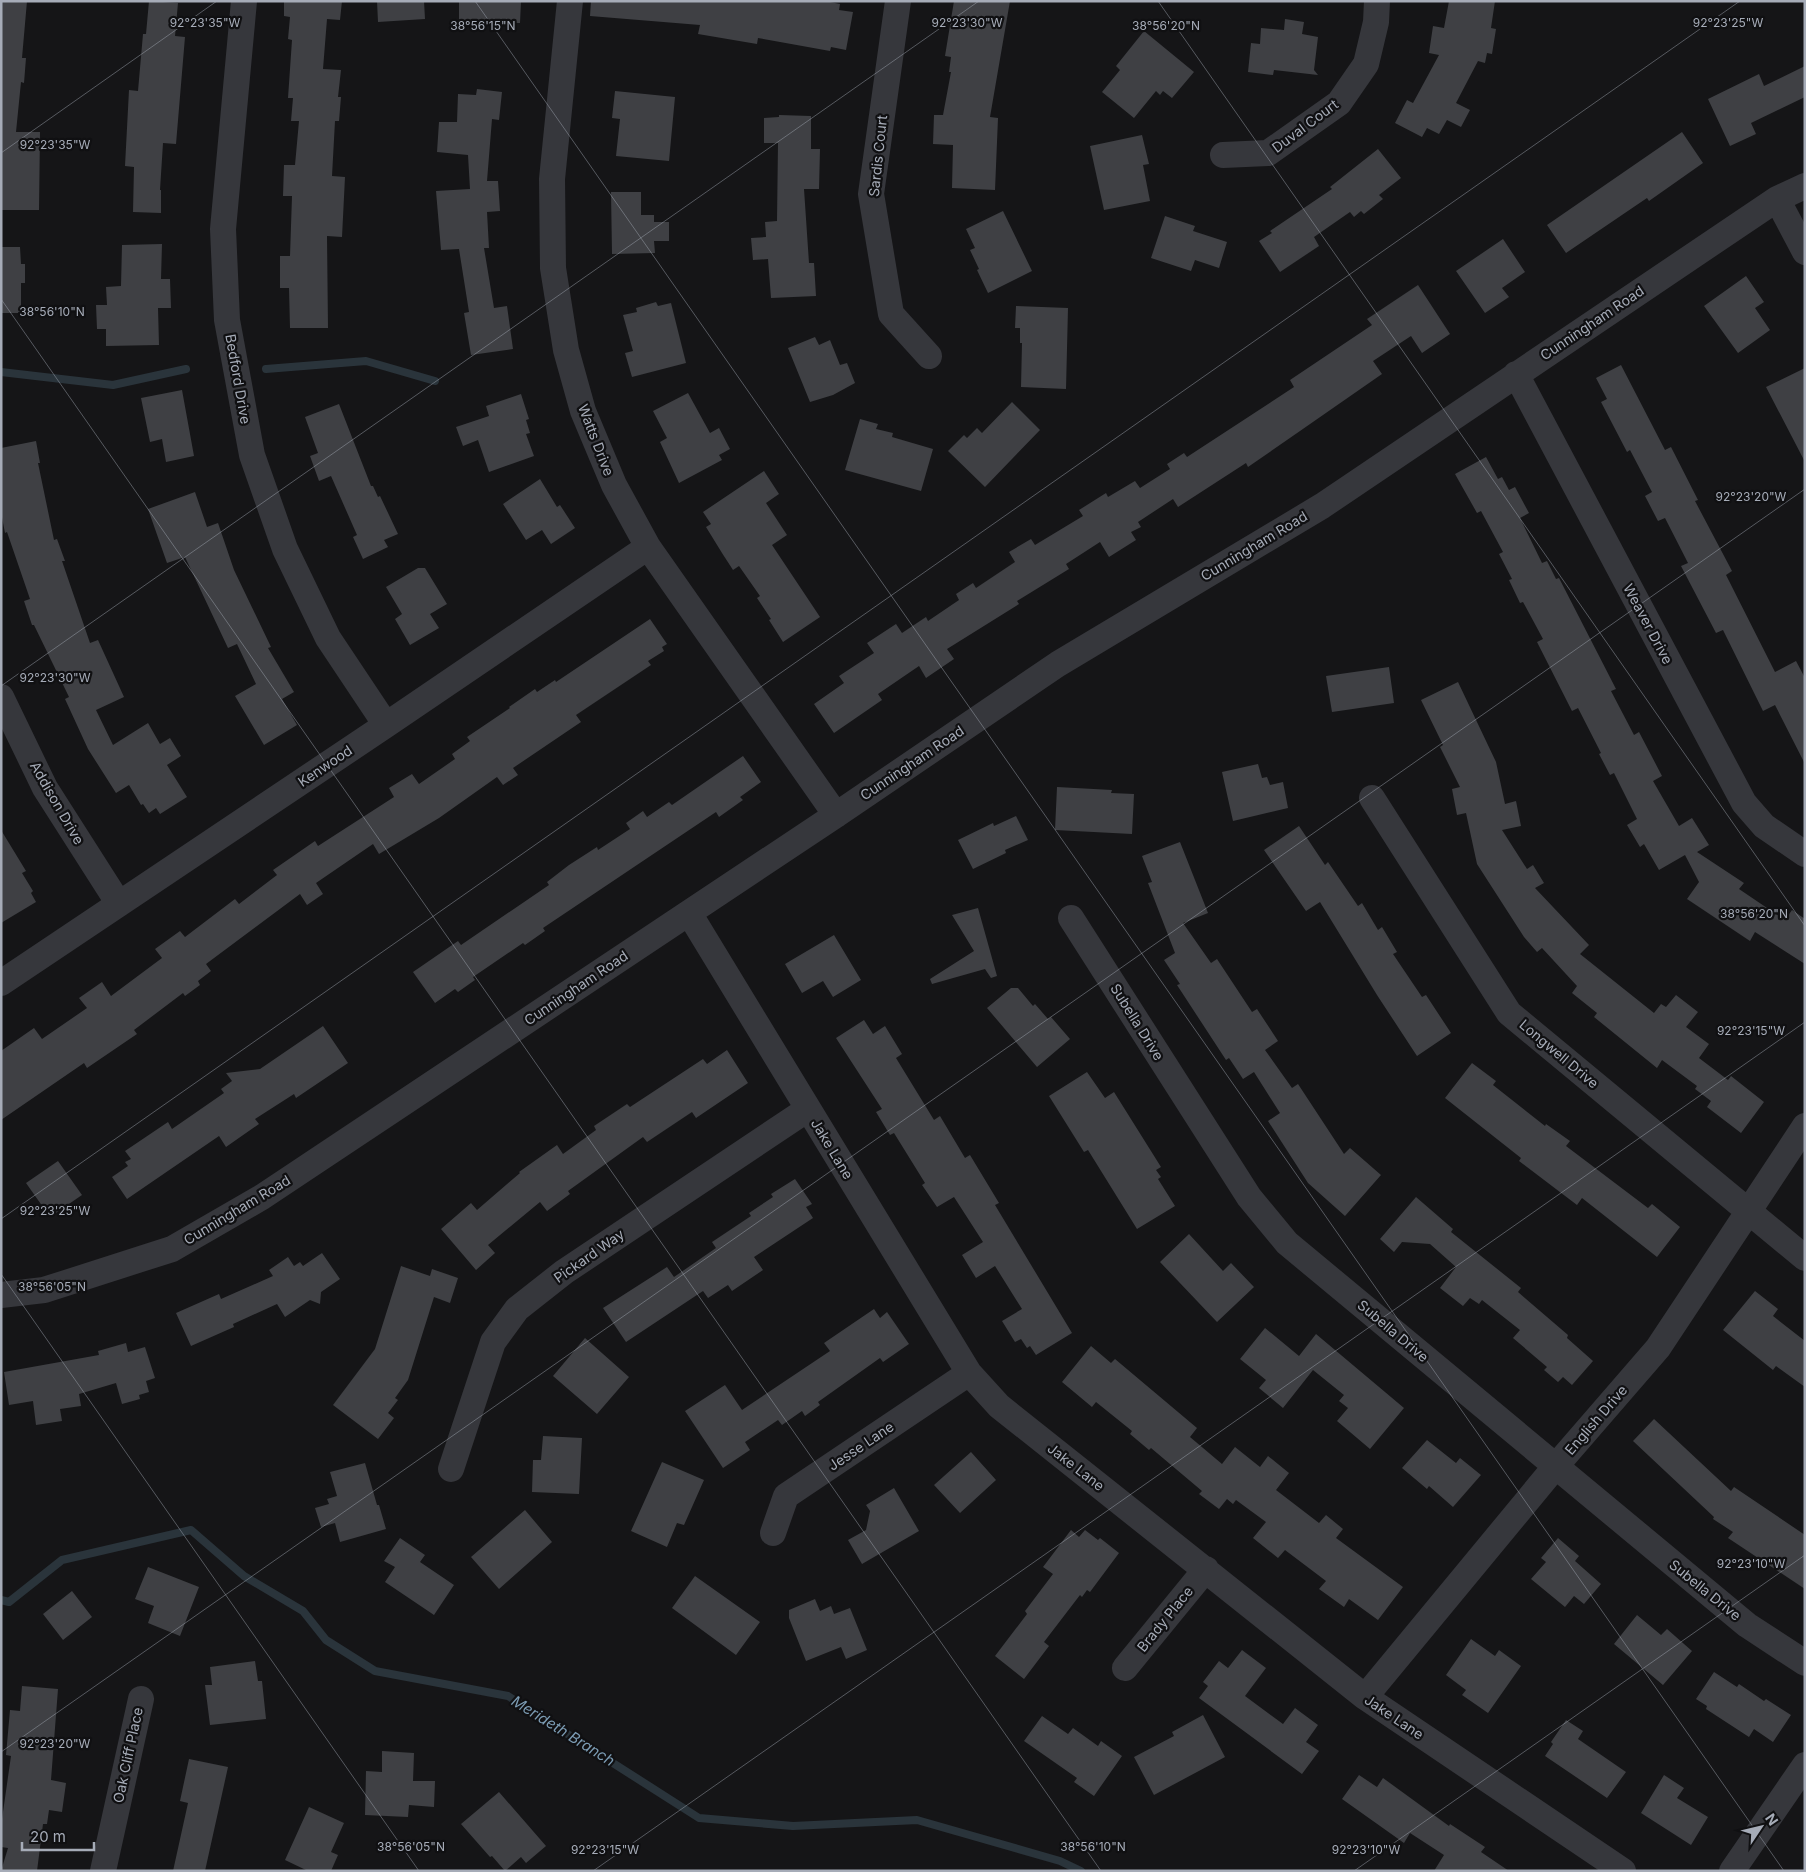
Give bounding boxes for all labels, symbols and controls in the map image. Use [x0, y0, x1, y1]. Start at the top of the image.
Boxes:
text: 92°23'35"W [170, 15, 241, 30]
text: 92°23'30"W [932, 15, 1003, 30]
text: 92°23'25"W [1693, 15, 1763, 30]
text: 38°56'15"N [450, 18, 516, 33]
text: 38°56'20"N [1132, 18, 1200, 33]
street label: Duval Court [1268, 95, 1341, 156]
street label: Sardis Court [865, 114, 890, 198]
text: 92°23'35"W [20, 137, 91, 152]
street label: Cunningham Road [1537, 282, 1647, 364]
text: 38°56'10"N [19, 304, 85, 319]
street label: Bedford Drive [222, 332, 255, 425]
street label: Watts Drive [575, 401, 618, 478]
text: 92°23'20"W [1716, 489, 1787, 504]
street label: Cunningham Road [1197, 507, 1310, 584]
street label: Weaver Drive [1620, 581, 1677, 667]
text: 92°23'30"W [20, 670, 91, 685]
street label: Cunningham Road [857, 722, 967, 804]
street label: Kenwood [294, 741, 355, 790]
street label: Addison Drive [27, 758, 88, 847]
text: 38°56'20"N [1720, 906, 1788, 921]
street label: Cunningham Road [521, 947, 631, 1029]
street label: Subella Drive [1107, 980, 1168, 1063]
street label: Longwell Drive [1516, 1016, 1602, 1092]
text: 92°23'15"W [1717, 1023, 1785, 1038]
street label: Jake Lane [808, 1115, 857, 1182]
street label: Cunningham Road [180, 1171, 293, 1248]
text: 92°23'25"W [20, 1203, 90, 1218]
street label: Pickard Way [550, 1225, 627, 1286]
text: 38°56'05"N [18, 1279, 86, 1294]
street label: Subella Drive [1354, 1296, 1432, 1365]
street label: English Drive [1561, 1381, 1630, 1458]
street label: Jesse Lane [825, 1417, 897, 1474]
street label: Jake Lane [1044, 1439, 1108, 1494]
street label: Subella Drive [1666, 1556, 1745, 1624]
text: 92°23'10"W [1717, 1556, 1785, 1571]
street label: Brady Place [1133, 1583, 1196, 1655]
water label: Merideth Branch [508, 1691, 619, 1770]
street label: Jake Lane [1362, 1691, 1427, 1743]
street label: Oak Cliff Place [109, 1706, 146, 1804]
text: 92°23'20"W [20, 1736, 91, 1751]
north arrow [1736, 1802, 1786, 1852]
text: N [1762, 1810, 1782, 1829]
scale bar [22, 1820, 95, 1852]
text: 20 m [30, 1827, 66, 1846]
text: 38°56'05"N [377, 1839, 445, 1854]
text: 38°56'10"N [1060, 1839, 1126, 1854]
text: 92°23'15"W [571, 1842, 639, 1857]
text: 92°23'10"W [1332, 1842, 1400, 1857]

